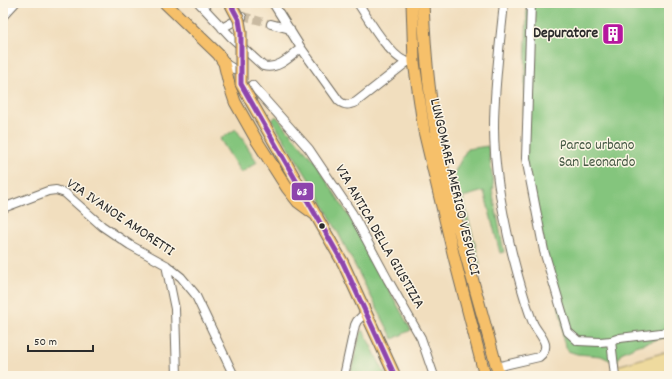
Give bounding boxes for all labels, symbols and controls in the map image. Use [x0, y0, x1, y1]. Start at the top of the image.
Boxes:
building icon: Depuratore [600, 21, 626, 47]
place label: Depuratore [533, 23, 598, 45]
street label: LUNGOMARE AMERIGO VESPUCCI [423, 96, 485, 278]
park label: Parco urbano San Leonardo [559, 135, 636, 174]
street label: VIA ANTICA DELLA GIUSTIZIA [329, 161, 429, 313]
street label: VIA IVANOE AMORETTI [62, 174, 179, 263]
line badge: 63 [291, 182, 314, 201]
text: 63 [297, 185, 307, 201]
unlabelled marker [317, 221, 327, 231]
scale bar [28, 327, 93, 353]
text: 50 m [34, 334, 57, 351]

